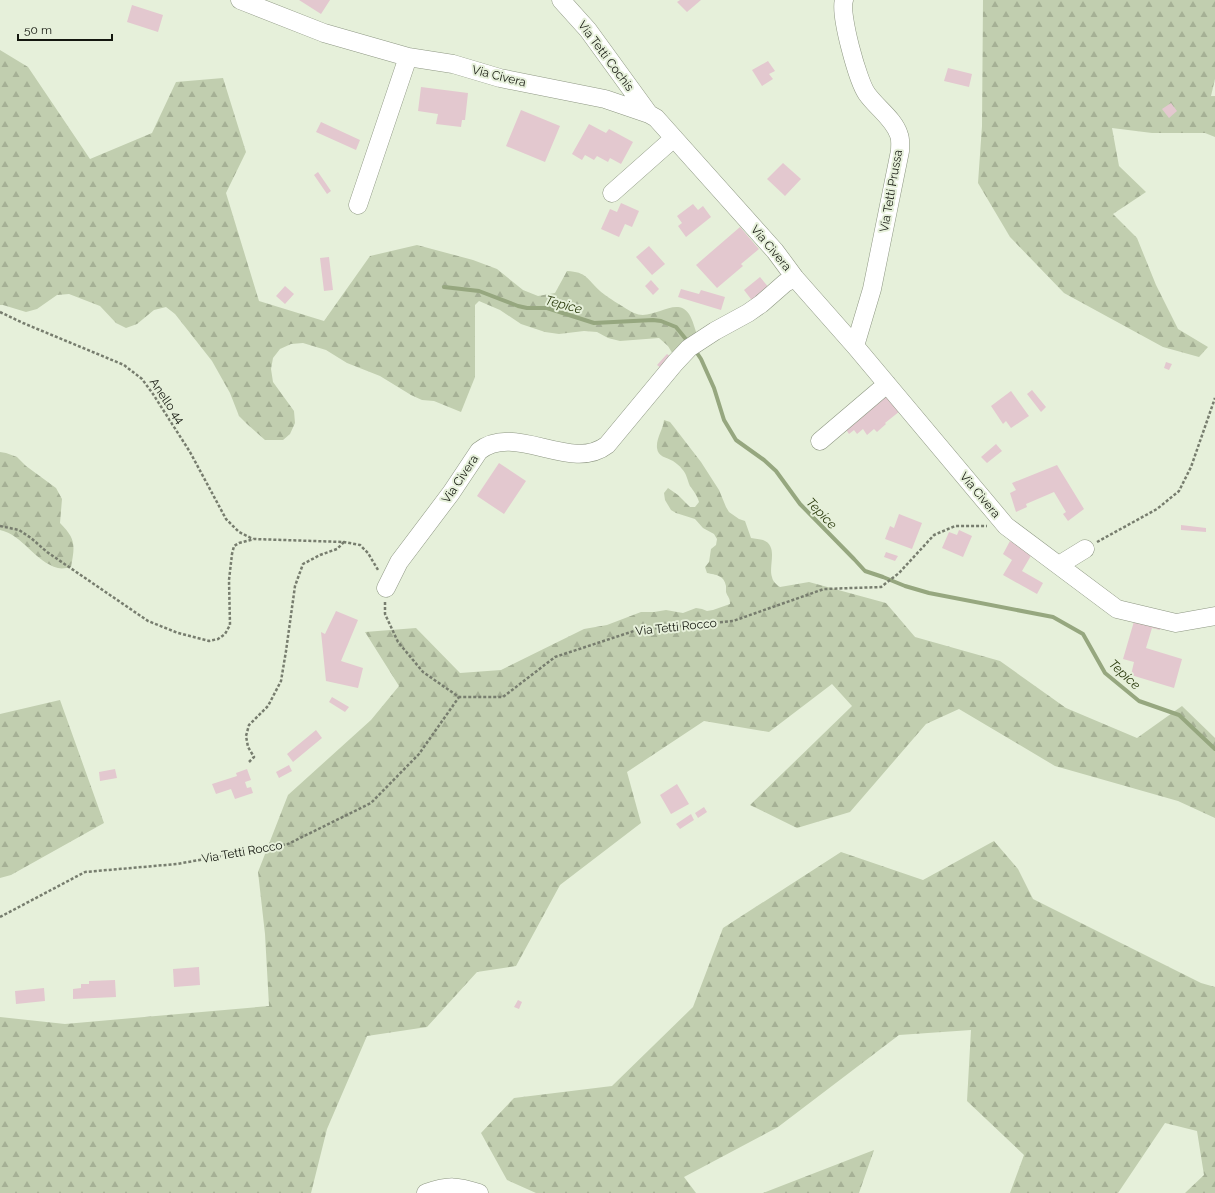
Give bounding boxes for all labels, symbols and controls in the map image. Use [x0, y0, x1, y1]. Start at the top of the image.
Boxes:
scale bar [18, 16, 112, 42]
street label: Via Tetti Cochis [575, 18, 637, 94]
text: 50 m [24, 23, 52, 37]
street label: Via Civera [471, 63, 527, 89]
street label: Via Tetti Prussa [877, 149, 905, 233]
street label: Via Civera [748, 222, 794, 274]
water label: Tepice [544, 292, 584, 317]
street label: Anello 44 [147, 376, 188, 427]
street label: Via Civera [439, 452, 481, 506]
street label: Via Civera [957, 469, 1003, 521]
water label: Tepice [803, 495, 840, 532]
street label: Via Tetti Rocco [635, 616, 717, 638]
water label: Tepice [1106, 656, 1143, 693]
street label: Via Tetti Rocco [201, 838, 283, 866]

